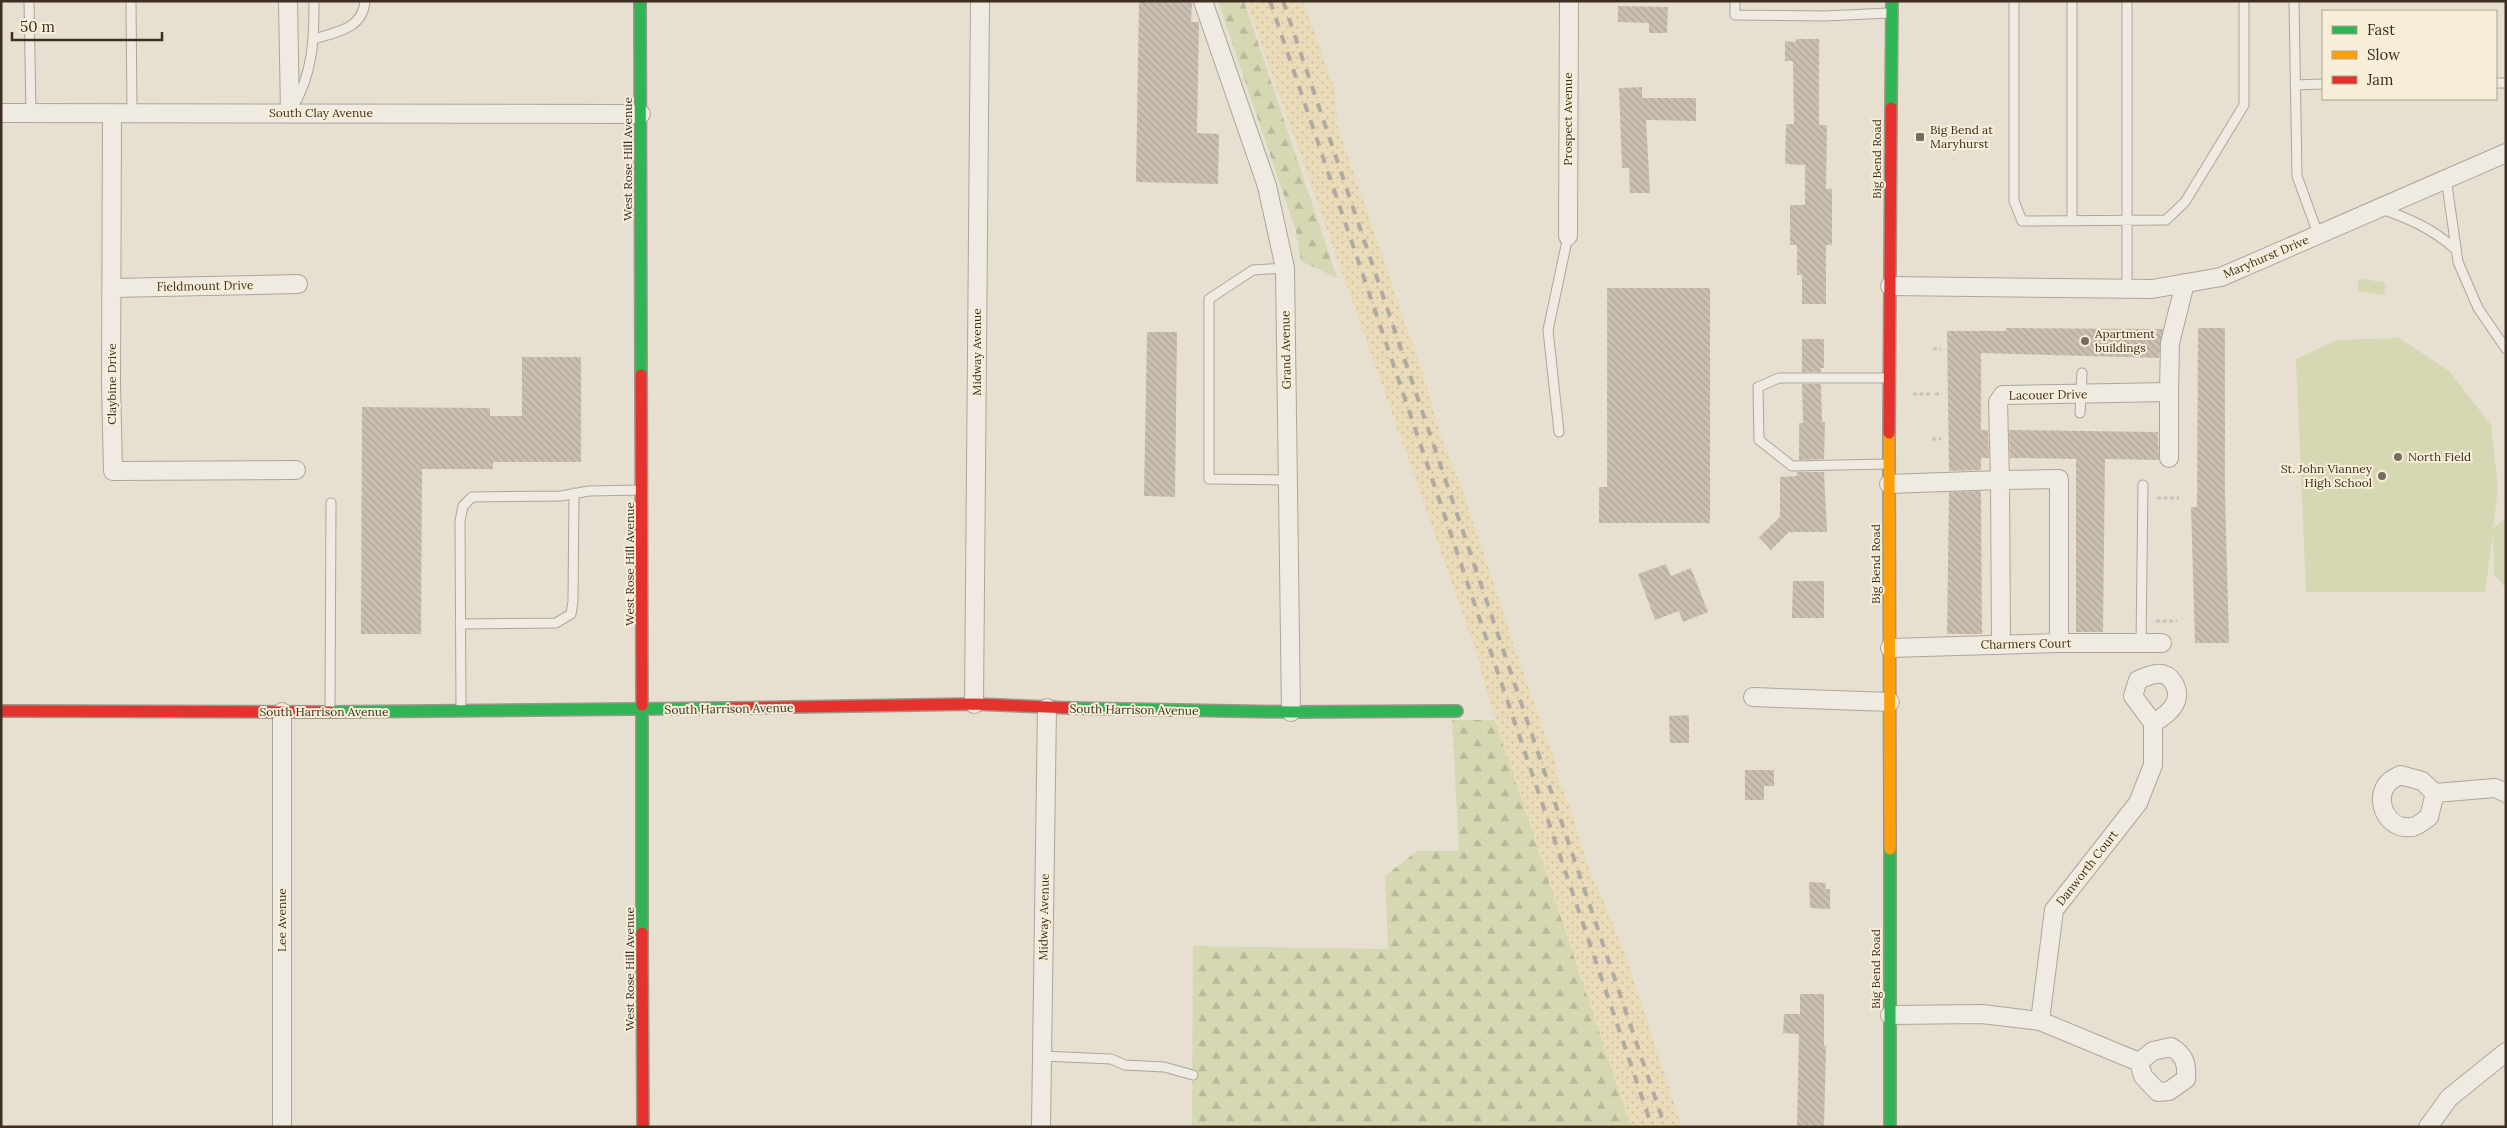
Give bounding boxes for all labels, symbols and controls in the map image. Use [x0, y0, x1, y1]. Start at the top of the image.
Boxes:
scale bar [12, 10, 162, 42]
legend [2322, 10, 2497, 100]
text: 50 m [20, 17, 55, 36]
text: Fast [2367, 20, 2395, 39]
text: Slow [2367, 45, 2400, 64]
text: Jam [2366, 70, 2394, 89]
street label: Prospect Avenue [1560, 72, 1575, 166]
street label: West Rose Hill Avenue [620, 96, 635, 221]
street label: South Clay Avenue [269, 105, 373, 120]
street label: Big Bend Road [1869, 119, 1884, 199]
place label: Big Bend at Maryhurst [1930, 122, 1993, 151]
marker: Big Bend at Maryhurst [1914, 131, 1926, 143]
street label: Maryhurst Drive [2221, 232, 2311, 281]
street label: Fieldmount Drive [157, 277, 254, 294]
street label: Midway Avenue [969, 308, 984, 396]
street label: Grand Avenue [1277, 310, 1294, 390]
place label: Apartment buildings [2094, 326, 2155, 355]
marker: Apartment buildings [2079, 335, 2091, 347]
street label: Claybine Drive [104, 343, 119, 425]
street label: Lacouer Drive [2008, 386, 2088, 403]
place label: North Field [2408, 449, 2471, 464]
marker: North Field [2392, 451, 2404, 463]
place label: St. John Vianney High School [2281, 461, 2373, 490]
marker: St. John Vianney High School [2376, 470, 2388, 482]
street label: West Rose Hill Avenue [622, 501, 637, 626]
street label: Big Bend Road [1868, 524, 1883, 604]
street label: Charmers Court [1981, 635, 2072, 652]
street label: South Harrison Avenue [664, 700, 794, 717]
street label: South Harrison Avenue [1069, 701, 1199, 718]
street label: South Harrison Avenue [260, 704, 389, 719]
street label: Danworth Court [2053, 827, 2121, 908]
street label: Midway Avenue [1035, 873, 1052, 961]
street label: Lee Avenue [274, 888, 289, 952]
street label: West Rose Hill Avenue [622, 906, 637, 1031]
street label: Big Bend Road [1868, 929, 1883, 1009]

